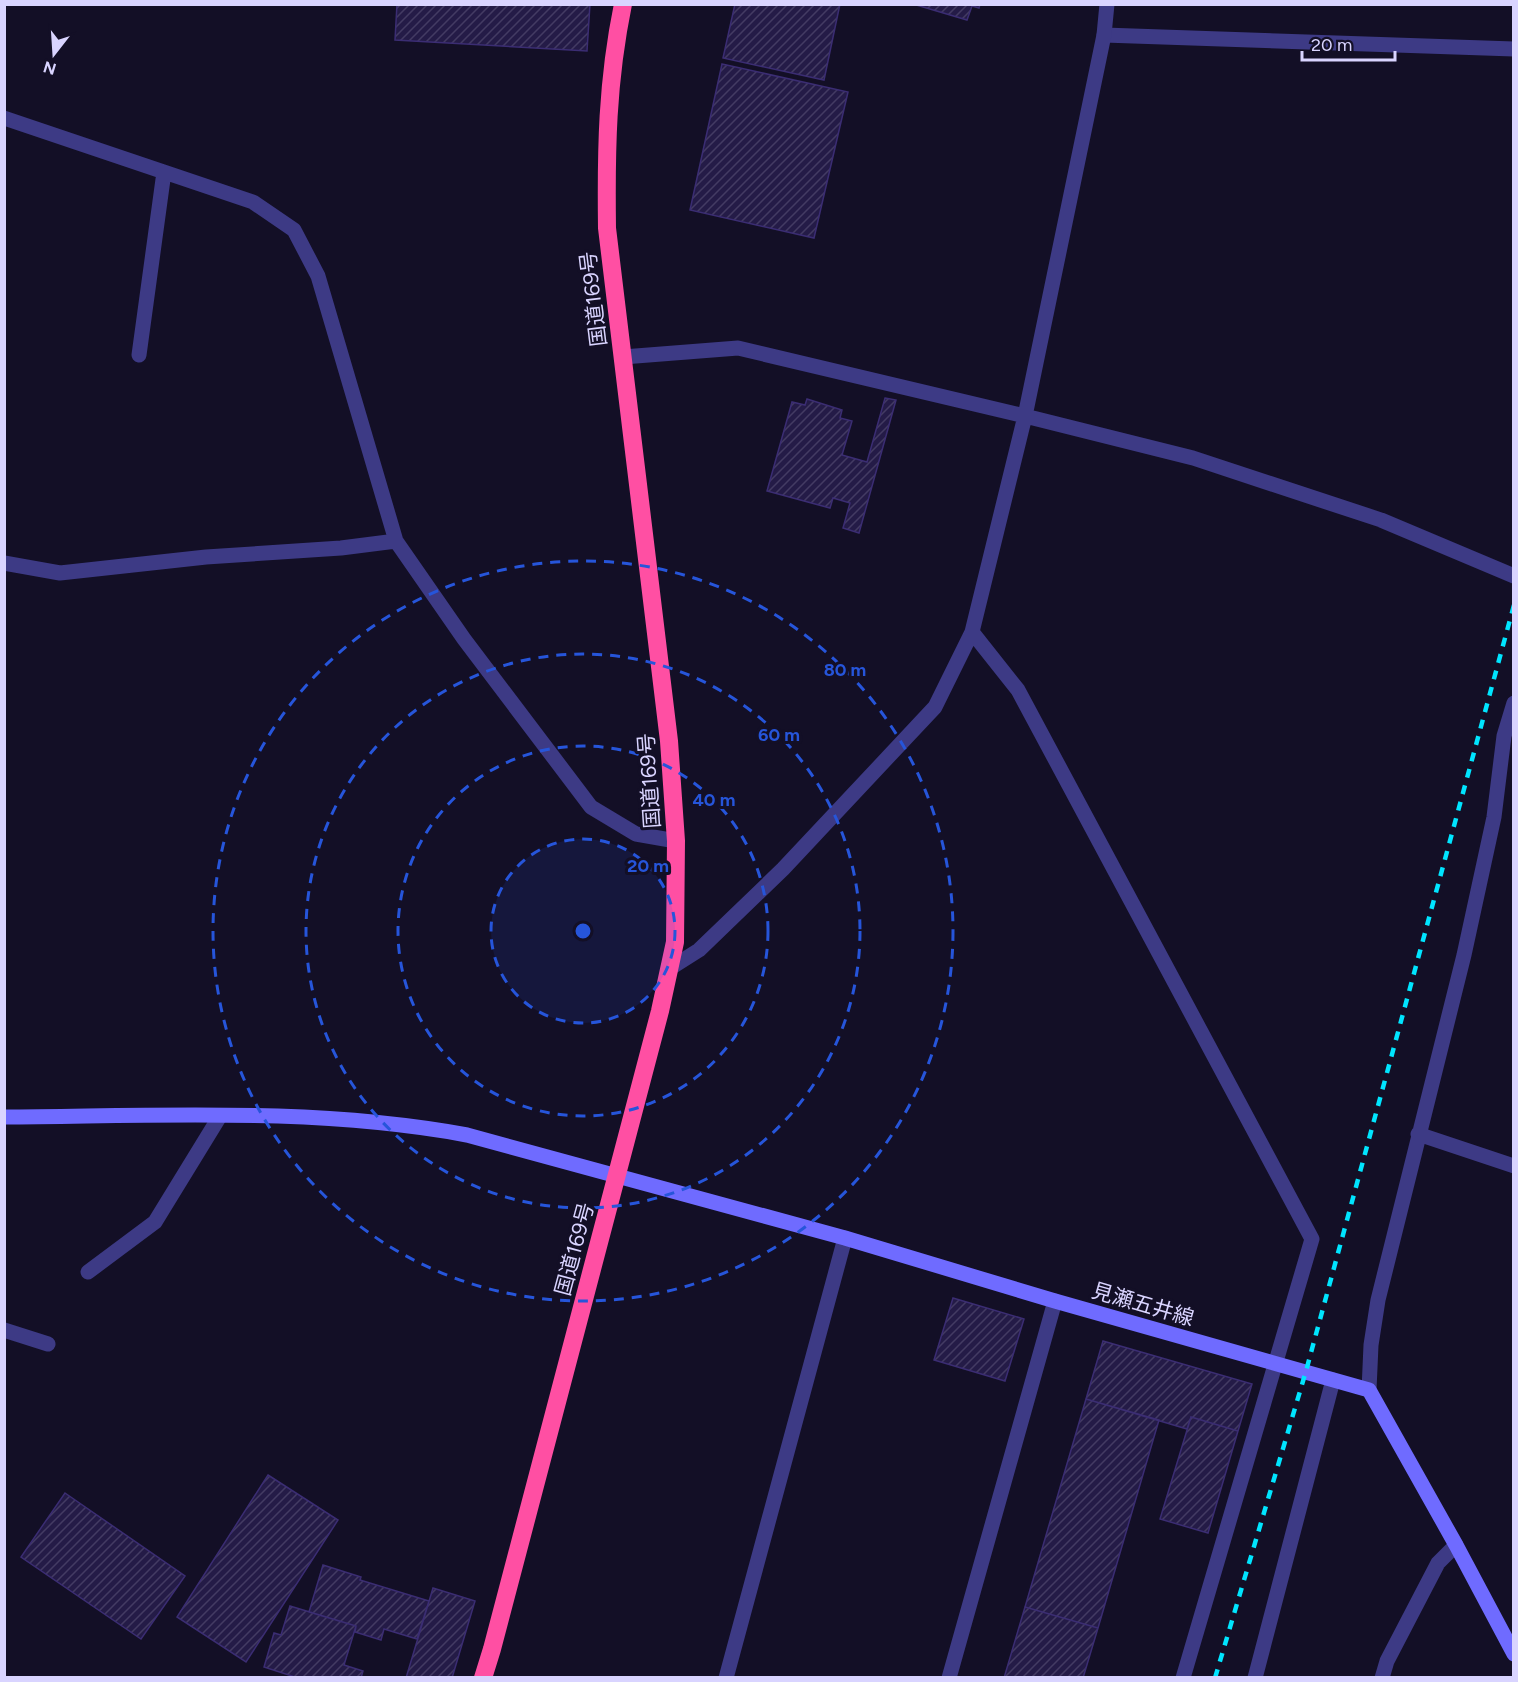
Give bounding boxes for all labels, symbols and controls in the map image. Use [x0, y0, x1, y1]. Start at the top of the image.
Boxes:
north arrow [24, 24, 84, 84]
scale bar [1302, 24, 1395, 62]
text: 20 m [1311, 34, 1352, 56]
text: N [41, 57, 58, 79]
street label: 国道169号 [575, 250, 611, 348]
text: 80 m [824, 659, 866, 681]
text: 60 m [758, 724, 800, 746]
street label: 国道169号 [633, 733, 665, 829]
text: 40 m [692, 789, 736, 811]
text: 20 m [627, 855, 669, 877]
centre of rings [573, 921, 593, 941]
street label: 国道169号 [550, 1200, 598, 1298]
street label: 見瀬五井線 [1089, 1278, 1197, 1330]

